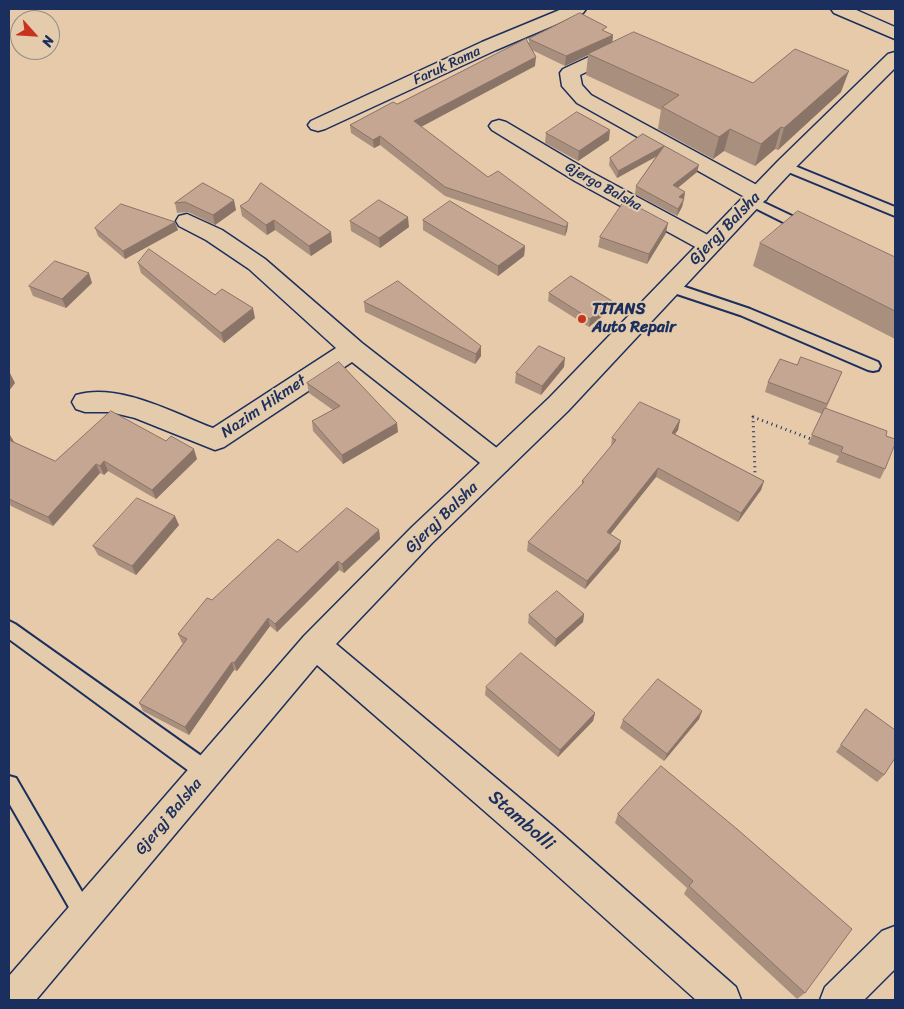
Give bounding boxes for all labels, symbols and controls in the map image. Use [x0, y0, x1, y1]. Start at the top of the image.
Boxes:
north arrow [10, 10, 60, 60]
text: N [35, 32, 61, 51]
street label: Faruk Rama [411, 43, 483, 89]
street label: Gjergo Balsha [562, 159, 644, 215]
street label: Gjergj Balsha [685, 189, 765, 269]
place label: TITANS Auto Repair [592, 300, 676, 338]
marker: TITANS Auto Repair [576, 313, 588, 325]
street label: Nazim Hikmet [218, 371, 310, 443]
street label: Gjergj Balsha [402, 478, 482, 558]
street label: Gjergj Balsha [131, 775, 207, 859]
street label: Stambolli [483, 786, 559, 856]

